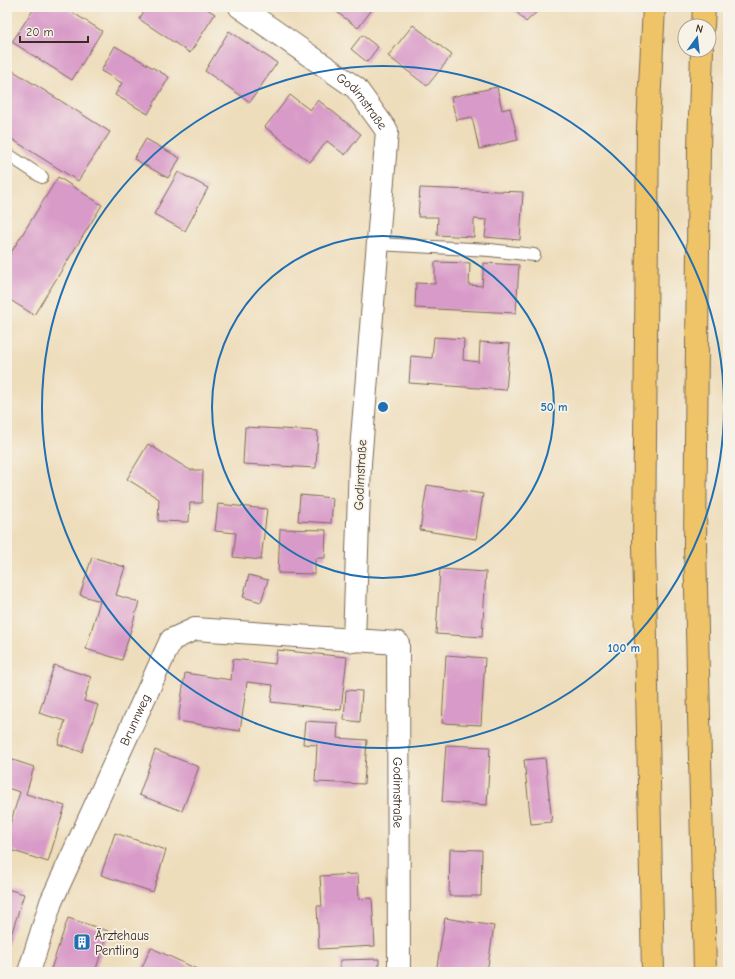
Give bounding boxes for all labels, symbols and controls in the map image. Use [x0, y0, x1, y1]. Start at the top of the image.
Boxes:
scale bar [20, 18, 88, 44]
north arrow [677, 18, 717, 58]
text: N [694, 22, 705, 36]
text: 20 m [26, 25, 54, 39]
street label: Godimstraße [334, 69, 391, 133]
centre of rings [376, 400, 390, 414]
text: 50 m [540, 400, 568, 414]
street label: Godimstraße [351, 439, 369, 511]
text: 100 m [608, 641, 640, 655]
street label: Brunnweg [116, 691, 153, 748]
street label: Godimstraße [391, 757, 406, 829]
place label: Ärztehaus Pentling [95, 927, 149, 958]
building icon: Ärztehaus Pentling [72, 932, 92, 952]

